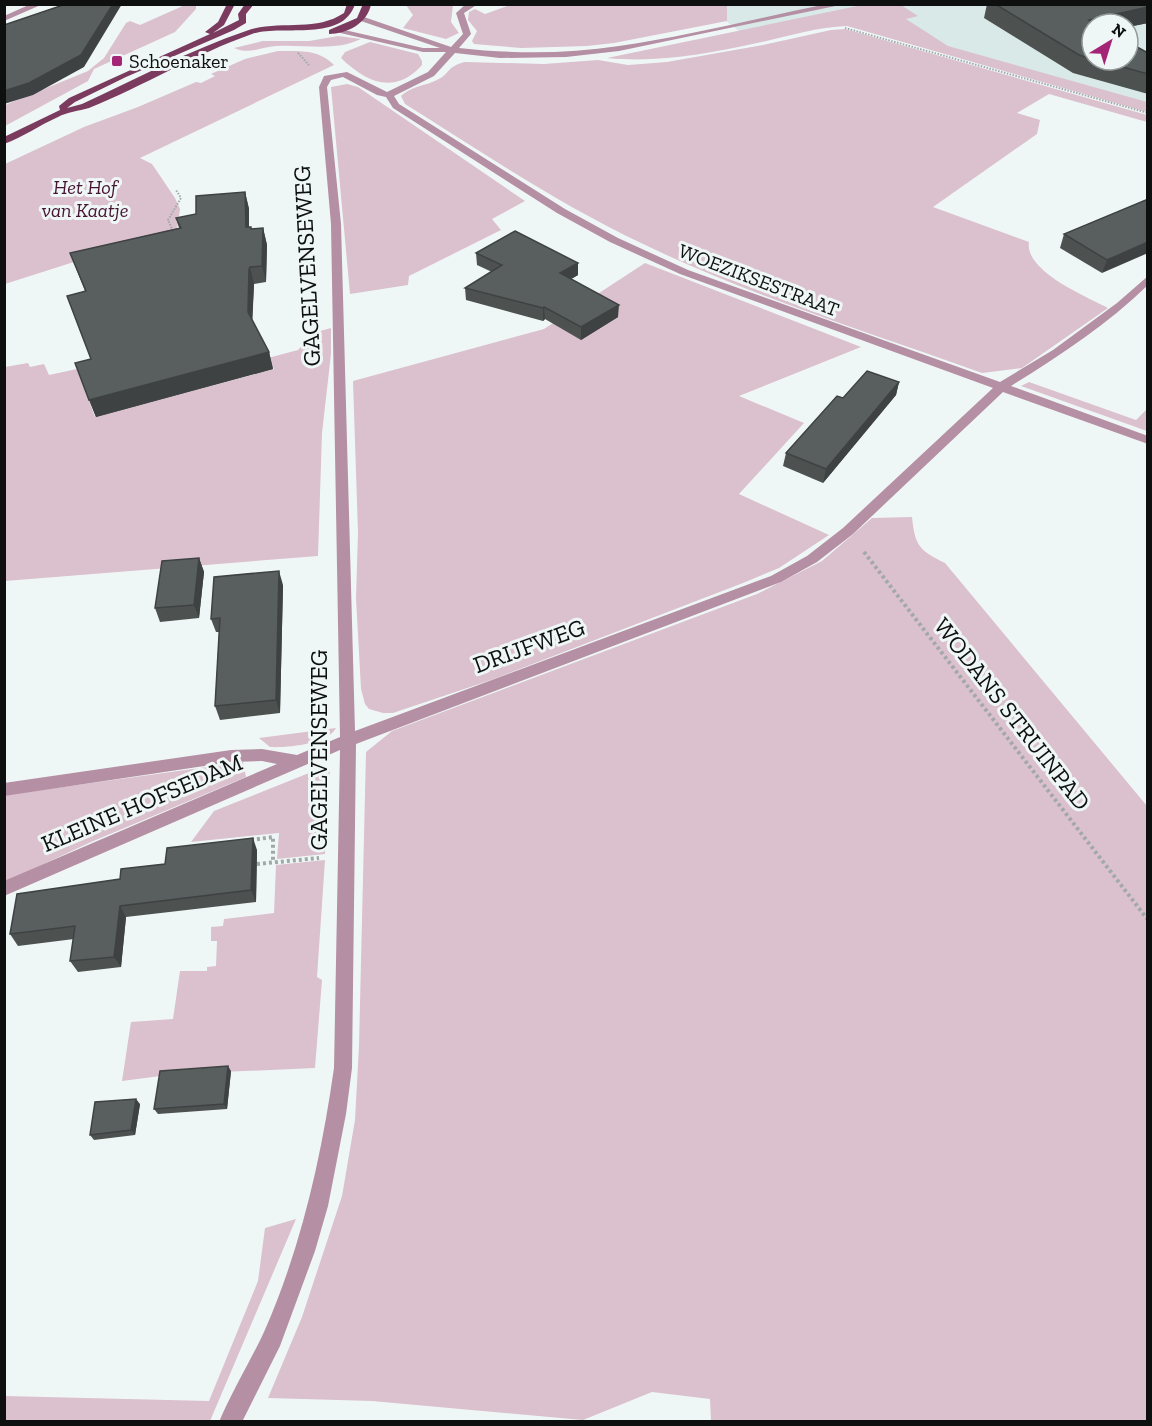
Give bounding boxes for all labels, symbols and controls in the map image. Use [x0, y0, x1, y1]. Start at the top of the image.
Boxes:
north arrow [1080, 12, 1140, 72]
text: N [1108, 19, 1130, 42]
place label: Schoenaker [129, 49, 229, 73]
marker: Schoenaker [110, 54, 124, 68]
street label: GAGELVENSEWEG [287, 165, 326, 367]
park label: Het Hof van Kaatje [42, 175, 128, 222]
street label: WOEZIKSESTRAAT [675, 238, 843, 322]
street label: DRIJFWEG [469, 612, 589, 679]
street label: WODANS STRUINPAD [928, 612, 1097, 816]
street label: GAGELVENSEWEG [304, 650, 333, 850]
street label: KLEINE HOFSEDAM [37, 747, 247, 858]

